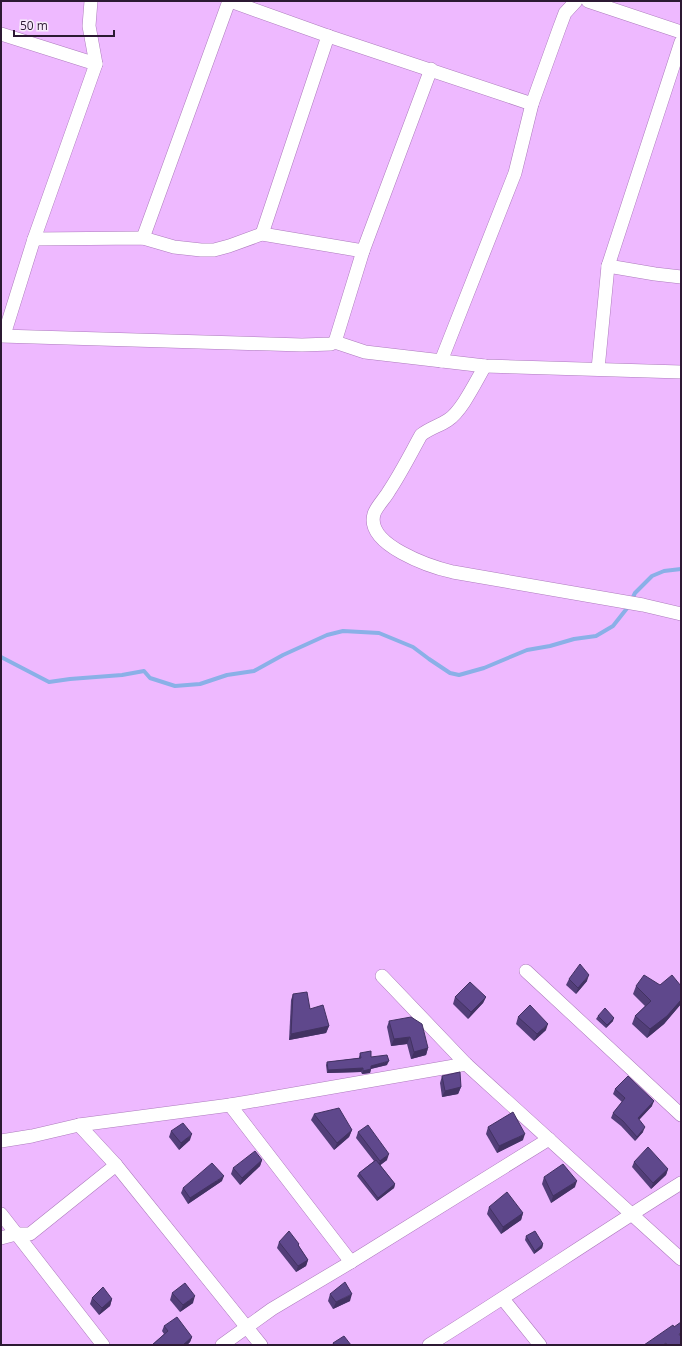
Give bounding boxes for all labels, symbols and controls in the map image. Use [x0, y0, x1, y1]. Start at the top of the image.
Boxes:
scale bar [14, 12, 114, 38]
text: 50 m [20, 17, 48, 34]

